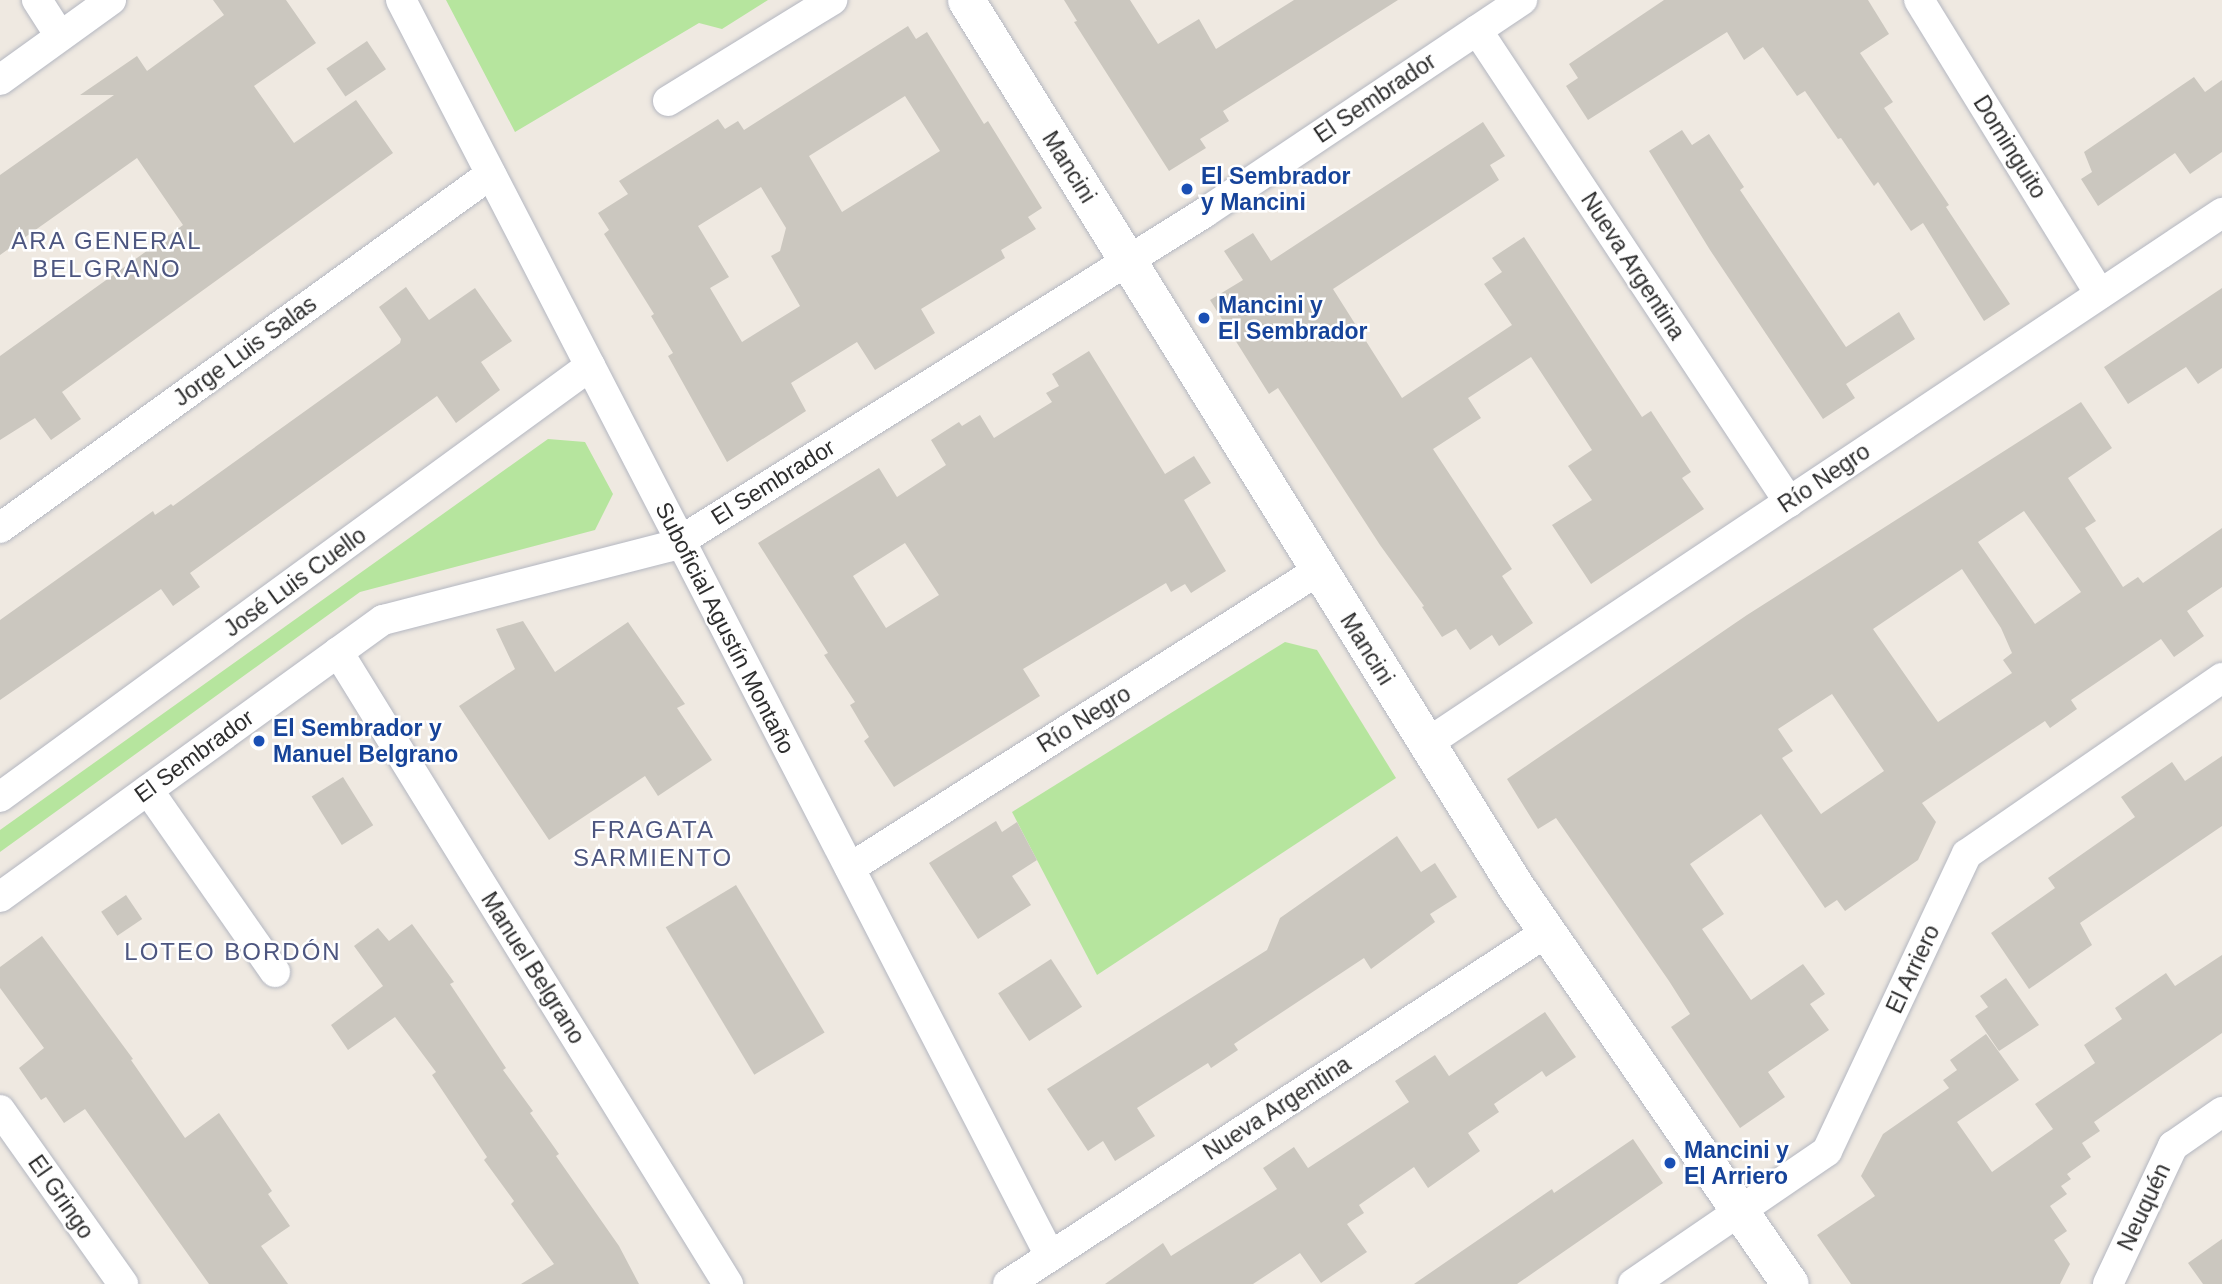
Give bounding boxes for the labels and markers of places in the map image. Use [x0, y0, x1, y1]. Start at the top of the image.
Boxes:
place label: El Sembrador y Mancini [1201, 162, 1351, 216]
marker: El Sembrador y Mancini [1179, 181, 1195, 197]
place label: Mancini y El Sembrador [1218, 291, 1368, 345]
marker: Mancini y El Sembrador [1196, 310, 1212, 326]
place label: El Sembrador y Manuel Belgrano [273, 714, 458, 768]
marker: El Sembrador y Manuel Belgrano [251, 733, 267, 749]
place label: Mancini y El Arriero [1684, 1136, 1789, 1190]
marker: Mancini y El Arriero [1662, 1155, 1678, 1171]

